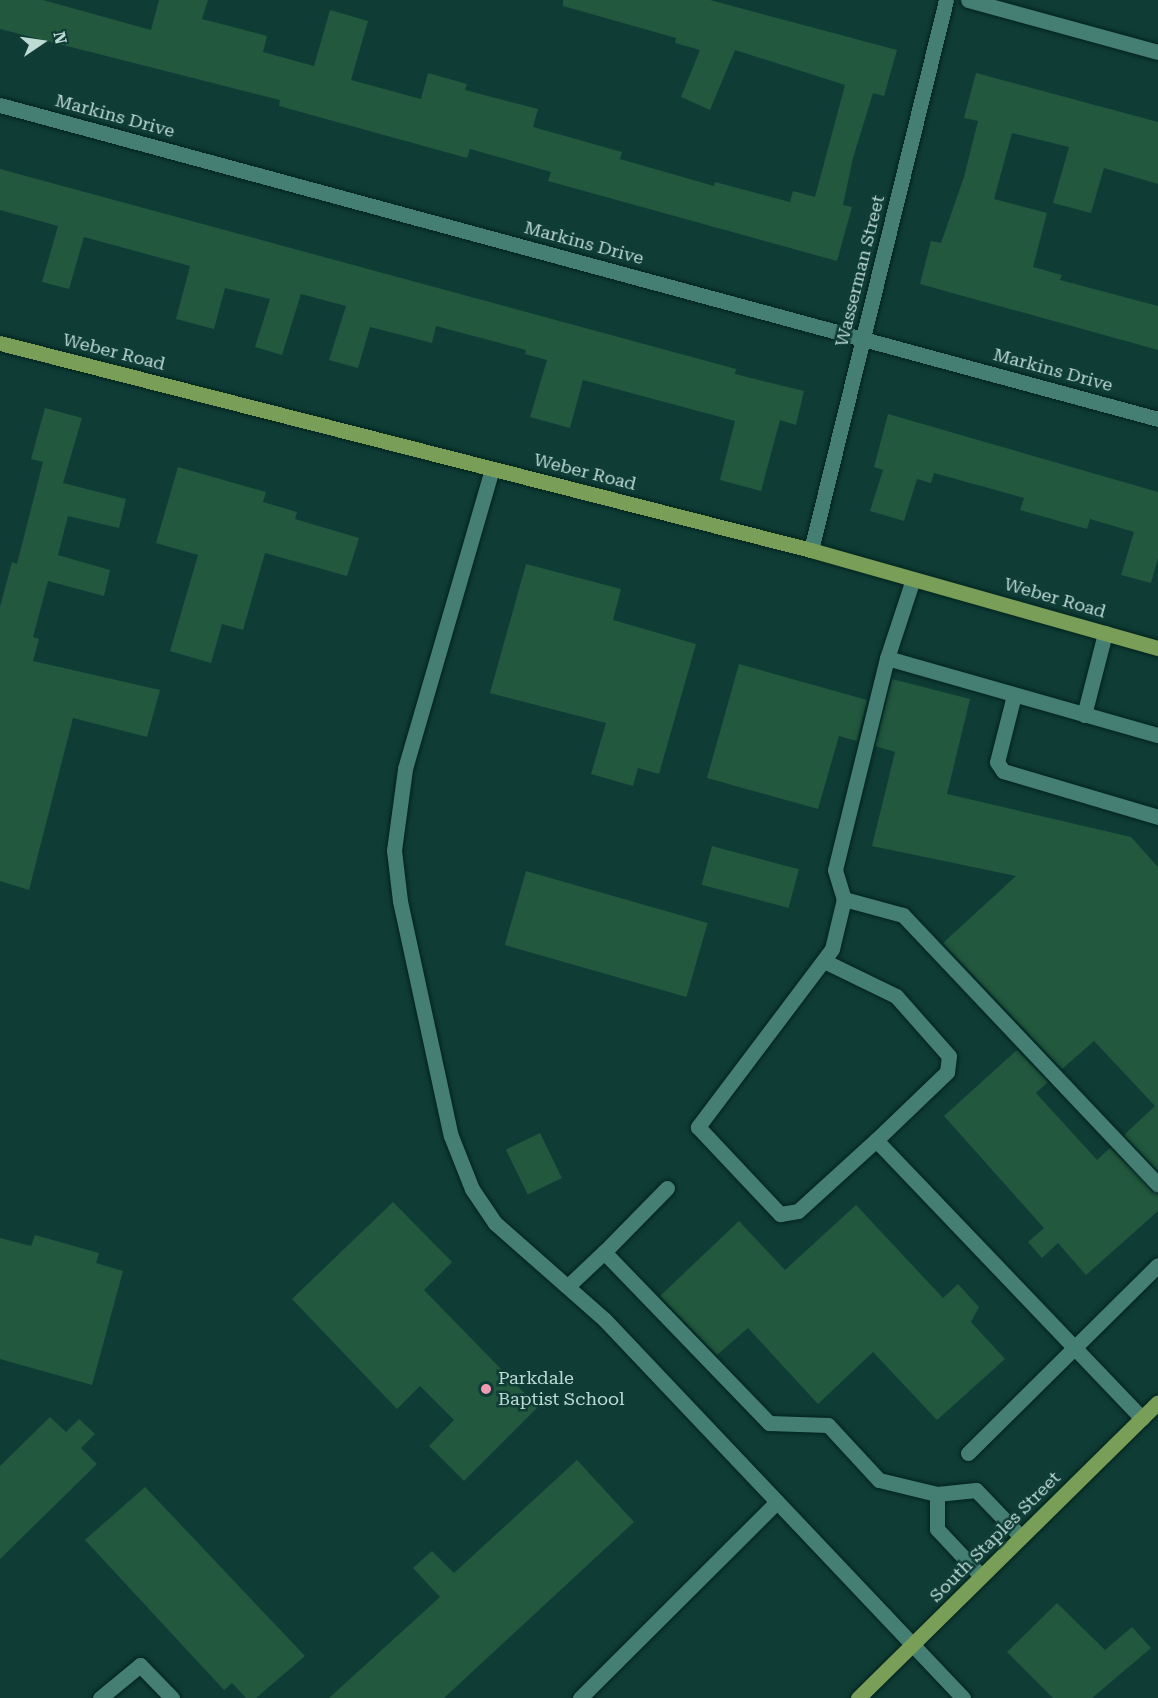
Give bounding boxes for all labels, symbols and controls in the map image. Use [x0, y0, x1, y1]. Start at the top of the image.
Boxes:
north arrow [12, 12, 72, 72]
text: N [49, 30, 71, 46]
street label: Markins Drive [53, 90, 177, 142]
street label: Wasserman Street [831, 193, 889, 349]
street label: Markins Drive [522, 217, 646, 269]
street label: Weber Road [61, 329, 167, 375]
street label: Markins Drive [991, 344, 1115, 396]
street label: Weber Road [532, 449, 638, 495]
street label: Weber Road [1002, 573, 1108, 623]
place label: Parkdale Baptist School [498, 1368, 625, 1410]
marker: Parkdale Baptist School [479, 1382, 493, 1396]
street label: South Staples Street [925, 1467, 1065, 1607]

